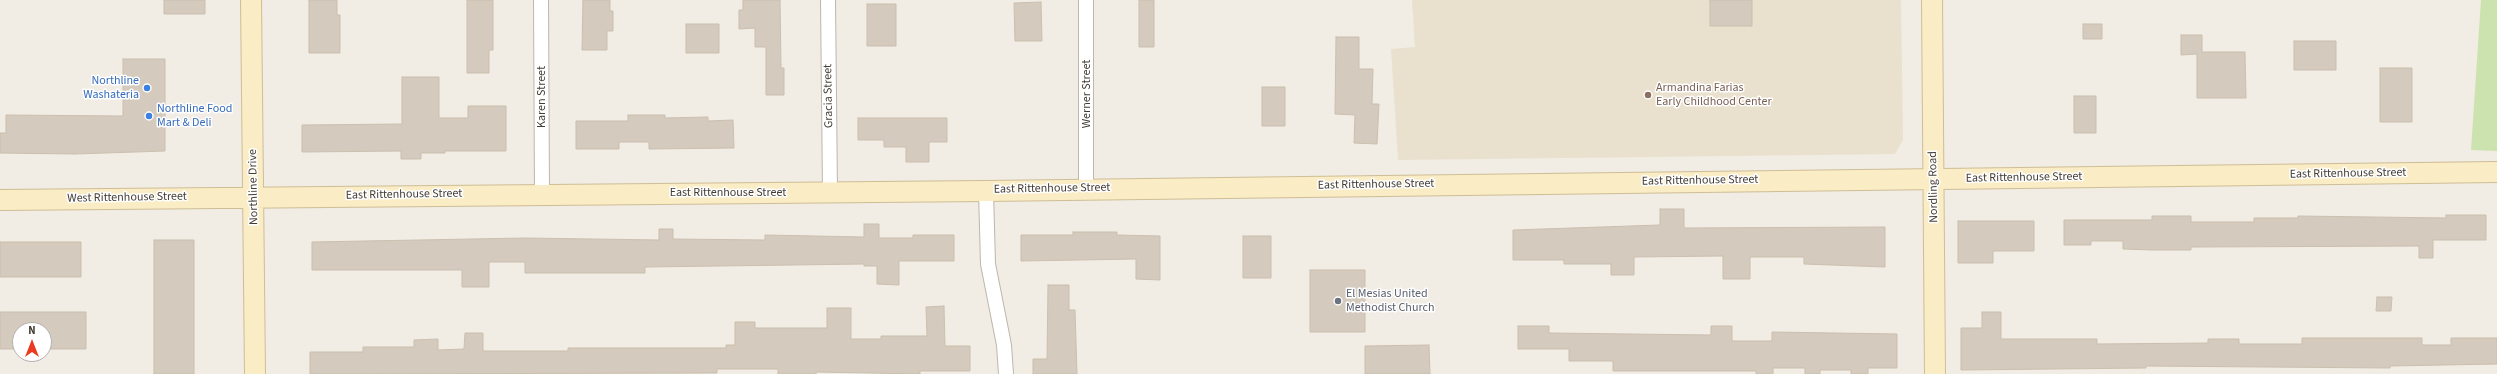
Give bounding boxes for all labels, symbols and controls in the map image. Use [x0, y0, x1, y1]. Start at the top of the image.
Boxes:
street label: Werner Street [1080, 60, 1094, 128]
street label: Gracia Street [821, 64, 837, 128]
street label: Karen Street [535, 66, 549, 128]
place label: Northline Washateria [83, 74, 139, 102]
place label: Armandina Farias Early Childhood Center [1656, 81, 1772, 109]
marker: Northline Washateria [142, 83, 152, 93]
marker: Armandina Farias Early Childhood Center [1643, 90, 1653, 100]
place label: Northline Food Mart & Deli [157, 102, 232, 130]
marker: Northline Food Mart & Deli [144, 111, 154, 121]
street label: Northline Drive [246, 149, 262, 225]
street label: Nordling Road [1926, 151, 1942, 223]
street label: East Rittenhouse Street [2290, 166, 2406, 182]
street label: East Rittenhouse Street [1966, 170, 2082, 186]
street label: East Rittenhouse Street [1642, 173, 1758, 189]
street label: East Rittenhouse Street [1318, 177, 1434, 193]
street label: East Rittenhouse Street [994, 181, 1110, 197]
street label: East Rittenhouse Street [670, 186, 786, 200]
street label: East Rittenhouse Street [346, 187, 462, 203]
street label: West Rittenhouse Street [67, 190, 187, 206]
place label: El Mesias United Methodist Church [1346, 287, 1434, 315]
marker: El Mesias United Methodist Church [1333, 296, 1343, 306]
north arrow [12, 322, 52, 362]
text: N [28, 323, 36, 338]

